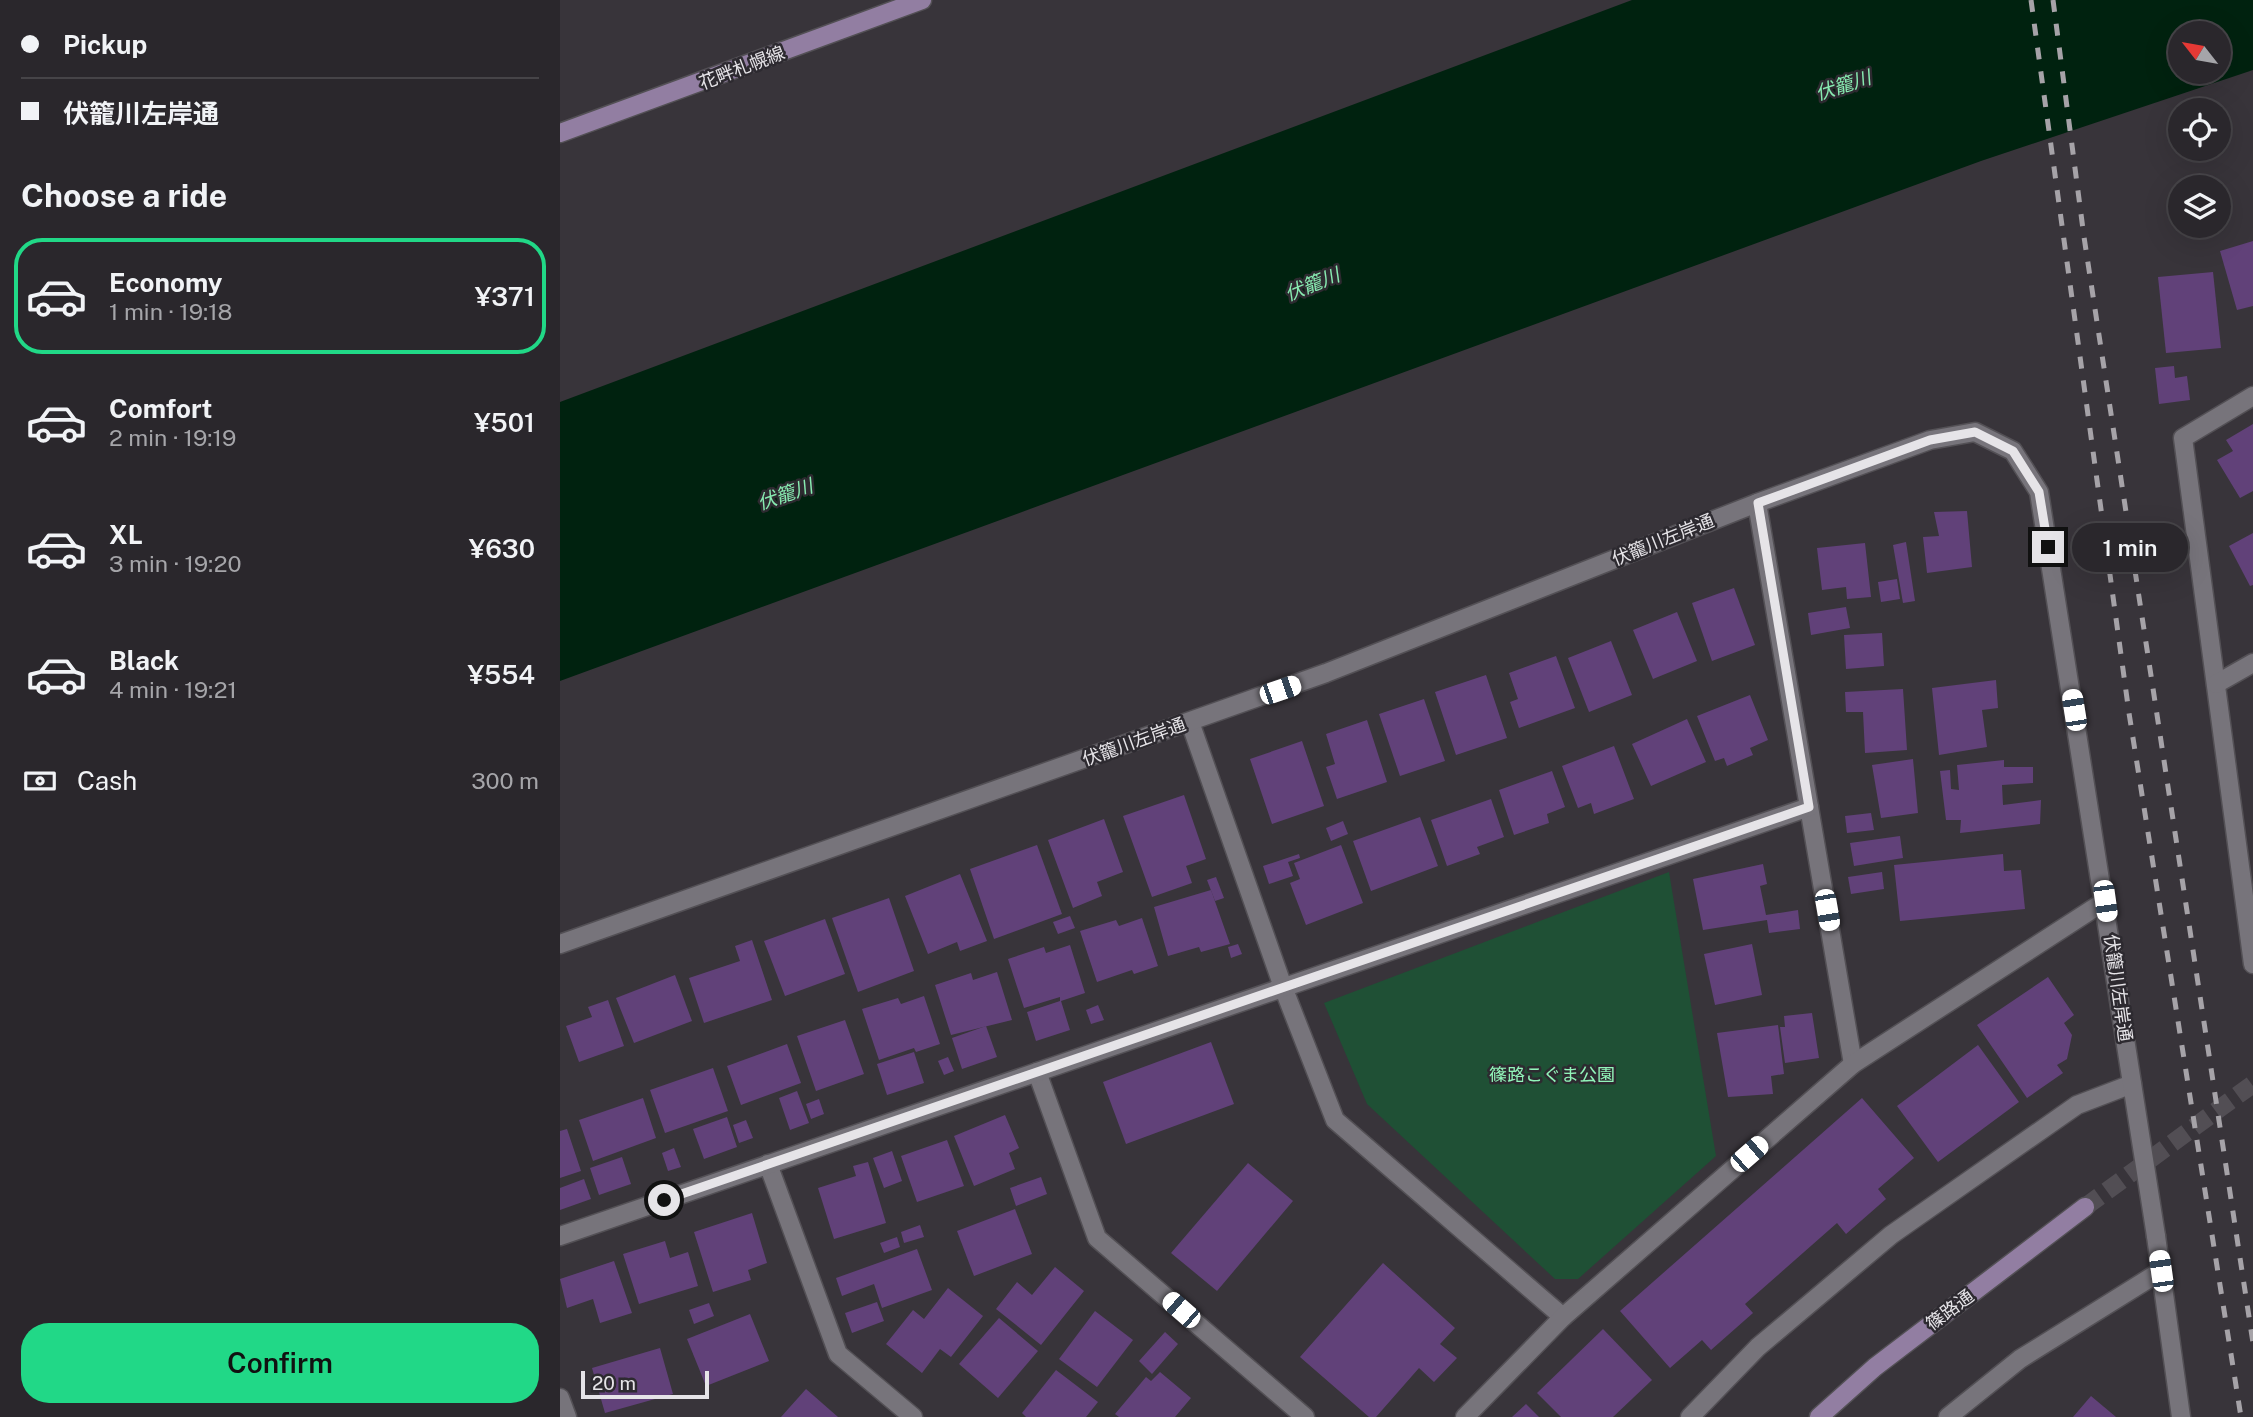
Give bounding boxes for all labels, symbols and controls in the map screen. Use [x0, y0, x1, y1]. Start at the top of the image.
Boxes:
north arrow [2168, 21, 2231, 84]
map controls [2168, 21, 2231, 238]
text: Pickup [63, 29, 147, 60]
street label: 花畔札幌線 [696, 42, 788, 93]
water label: 伏籠川 [1812, 65, 1875, 104]
text: 伏籠川左岸通 [63, 98, 219, 129]
button: locate [2168, 98, 2231, 161]
button: layers [2168, 175, 2231, 238]
text: Choose a ride [21, 177, 227, 214]
water label: 伏籠川 [1281, 262, 1344, 305]
icon: car [25, 265, 88, 328]
text: Economy [109, 267, 222, 298]
text: ¥371 [475, 281, 535, 312]
text: 1 min · 19:18 [109, 298, 232, 325]
icon: car [25, 391, 88, 454]
text: Comfort [109, 393, 212, 424]
text: ¥501 [474, 407, 535, 438]
text: 2 min · 19:19 [109, 424, 236, 451]
water label: 伏籠川 [754, 474, 817, 514]
street label: 伏籠川左岸通 [1609, 510, 1717, 570]
icon: car [25, 517, 88, 580]
text: XL [109, 519, 143, 550]
callout: 1 min [2072, 522, 2188, 572]
route end [2032, 531, 2064, 563]
text: ¥630 [469, 533, 535, 564]
text: 1 min [2103, 534, 2157, 561]
text: 3 min · 19:20 [109, 550, 242, 577]
icon: car [25, 643, 88, 706]
text: Black [109, 645, 179, 676]
text: ¥554 [467, 659, 535, 690]
car [1257, 673, 1304, 707]
text: 4 min · 19:21 [109, 676, 237, 703]
car [2061, 688, 2088, 732]
street label: 伏籠川左岸通 [1079, 713, 1188, 770]
icon: cash [21, 762, 59, 800]
text: Cash [77, 765, 137, 796]
text: 300 m [471, 767, 539, 794]
car [2092, 879, 2119, 923]
car [1814, 887, 1841, 933]
street label: 伏籠川左岸通 [2101, 933, 2136, 1043]
park label: 篠路こぐま公園 [1489, 1064, 1615, 1085]
car [1727, 1132, 1772, 1176]
route start [648, 1184, 680, 1216]
car [2148, 1249, 2175, 1293]
street label: 篠路通 [1922, 1285, 1978, 1334]
car [1159, 1288, 1204, 1332]
button: Confirm [21, 1323, 539, 1403]
scale bar [581, 1368, 709, 1400]
text: 20 m [592, 1372, 636, 1394]

